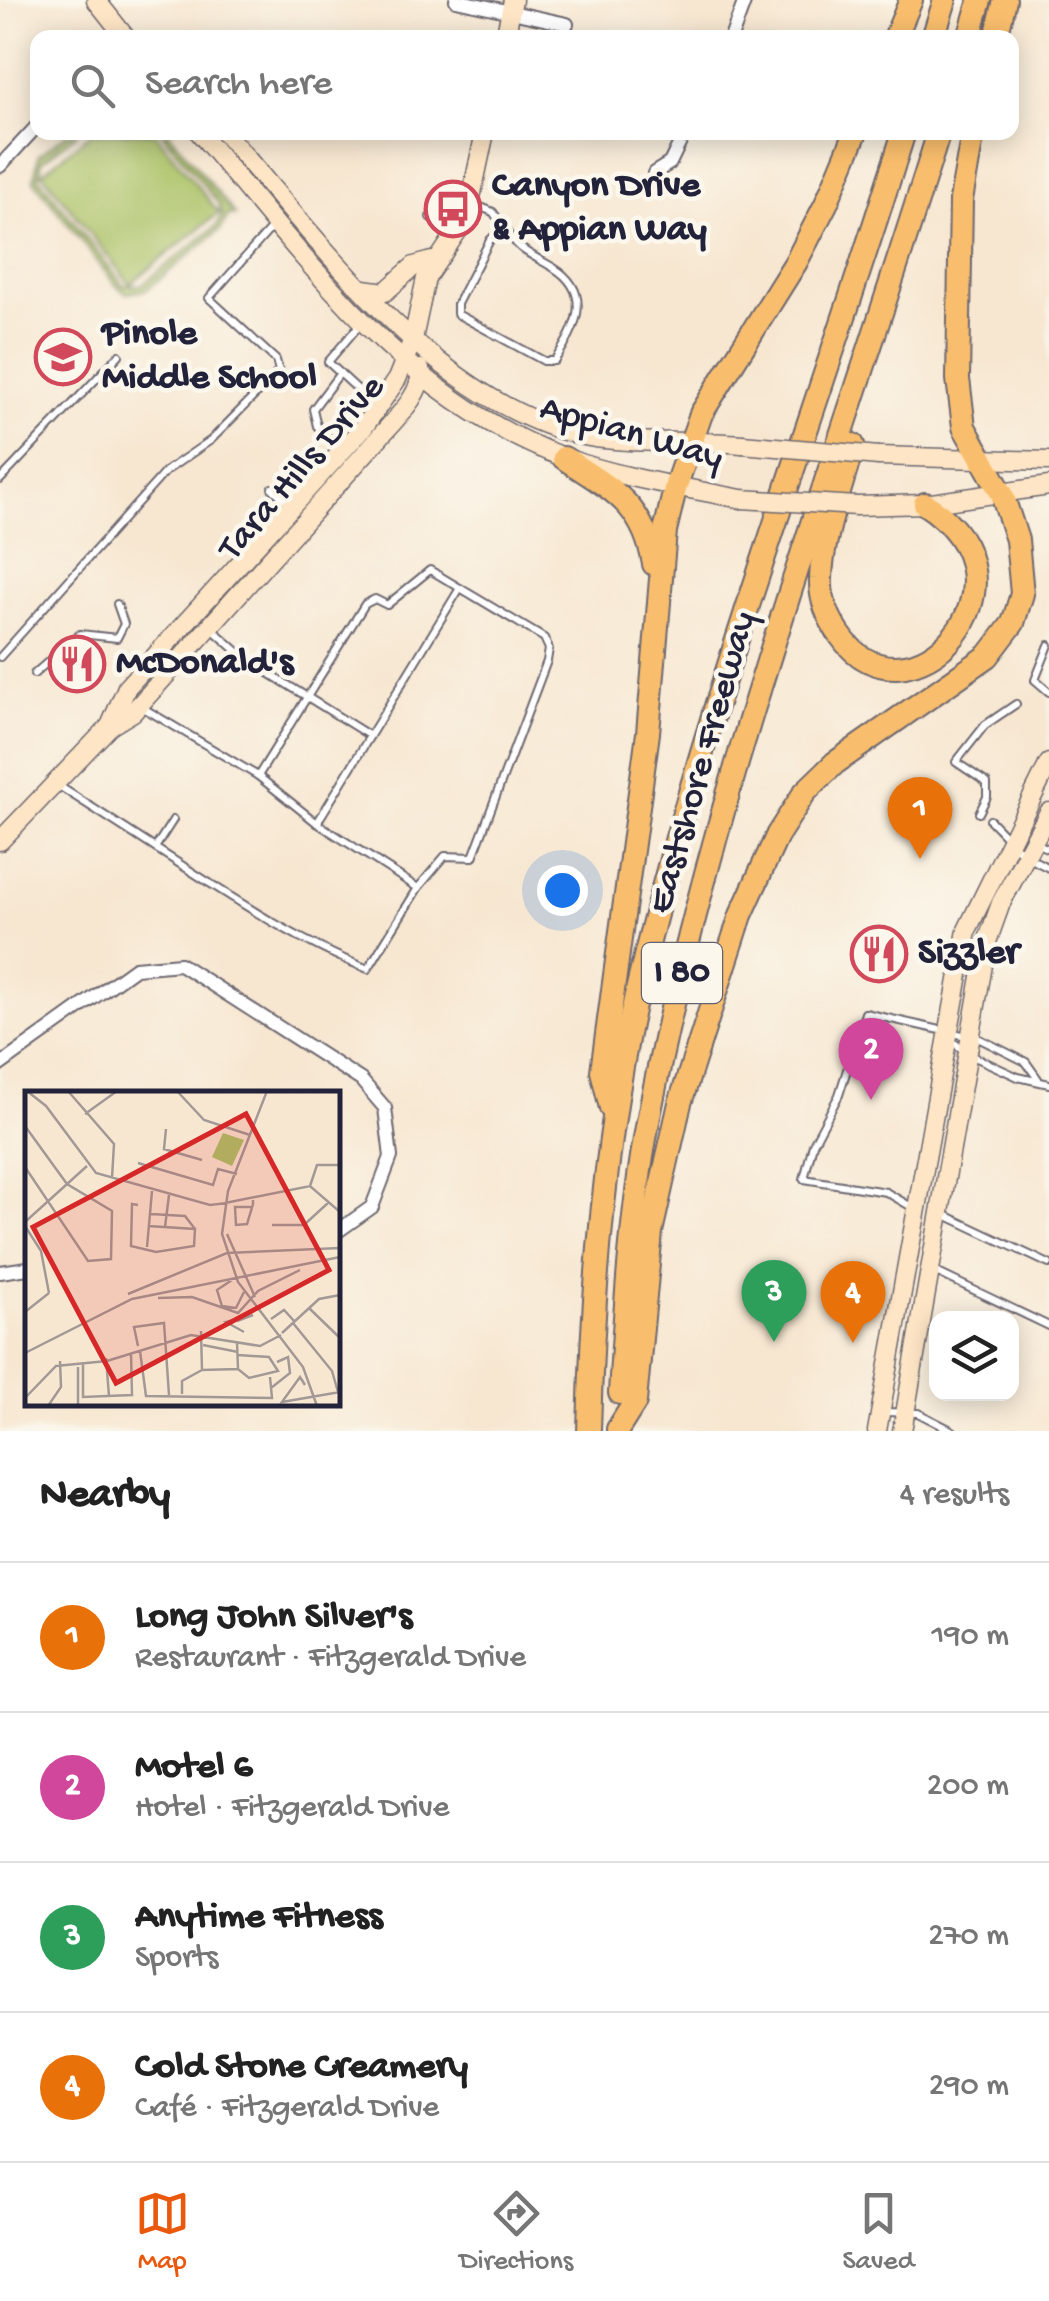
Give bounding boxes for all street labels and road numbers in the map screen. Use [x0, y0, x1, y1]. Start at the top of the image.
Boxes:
street label: Tara Hills Drive [209, 367, 396, 572]
street label: Appian Way [534, 388, 728, 482]
street label: Eastshore Freeway [640, 607, 768, 919]
road number: I 80 [642, 943, 722, 1003]

